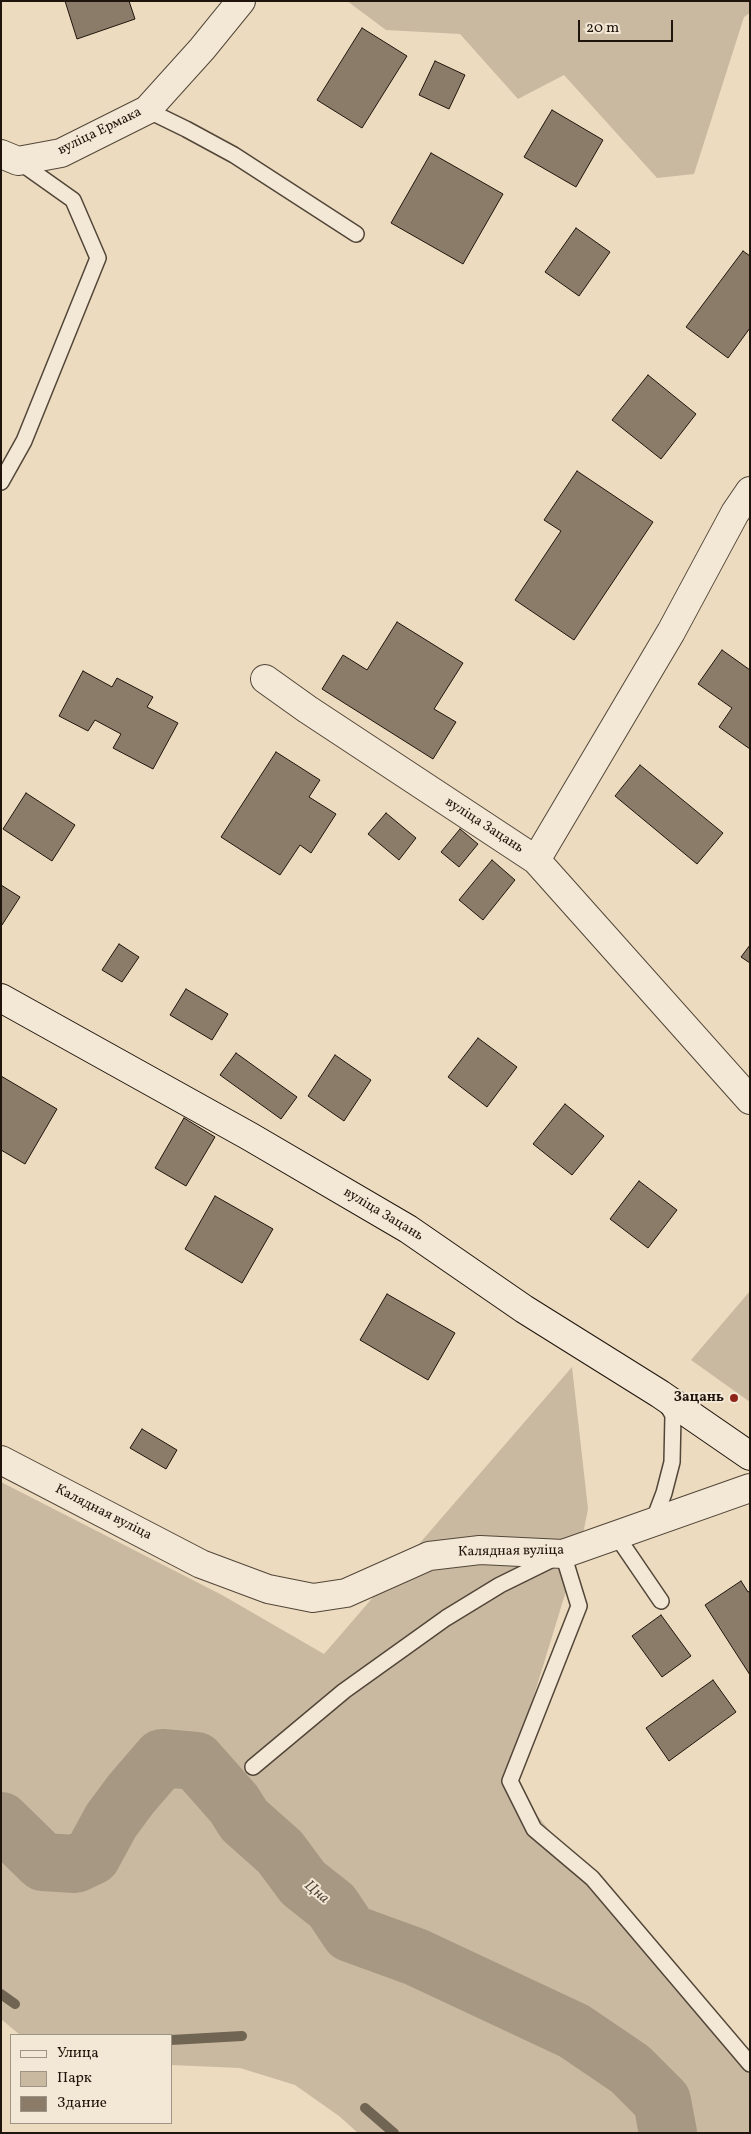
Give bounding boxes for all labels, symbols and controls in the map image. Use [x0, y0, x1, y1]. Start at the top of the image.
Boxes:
scale bar [581, 10, 676, 42]
text: 20 m [586, 18, 619, 39]
street label: вуліца Ермака [55, 104, 145, 160]
street label: вуліца Зацань [442, 794, 526, 858]
street label: вуліца Зацань [340, 1185, 426, 1245]
place label: Зацань [674, 1390, 724, 1406]
marker: Зацань [728, 1392, 740, 1404]
street label: Калядная вуліца [52, 1481, 154, 1545]
street label: Калядная вуліца [458, 1543, 564, 1561]
water label: Цна [300, 1878, 332, 1908]
legend [10, 2034, 172, 2124]
text: Улица [57, 2043, 99, 2064]
text: Парк [57, 2068, 92, 2089]
text: Здание [57, 2093, 107, 2114]

